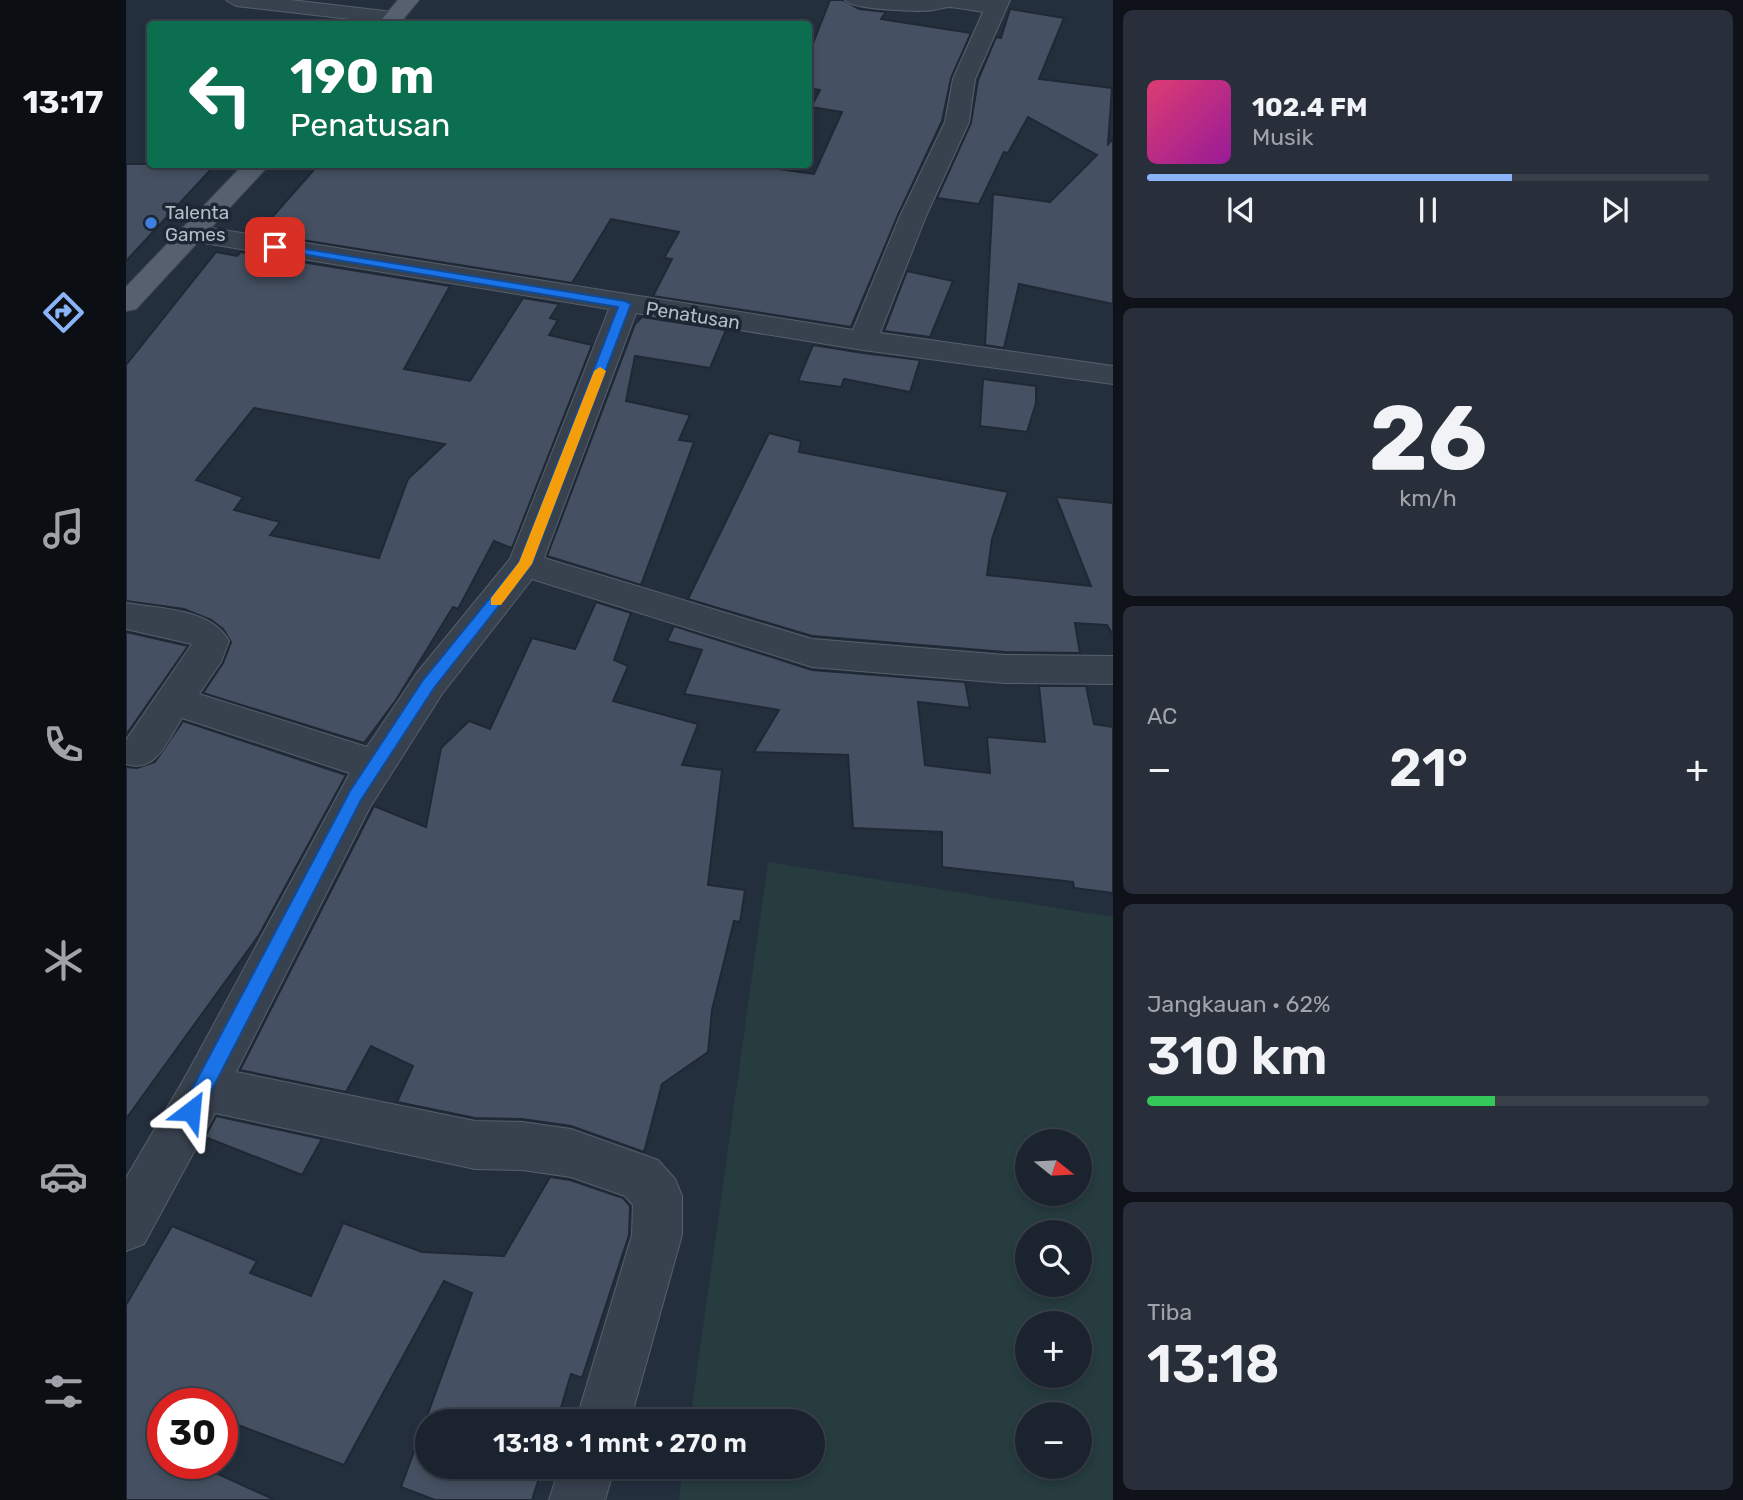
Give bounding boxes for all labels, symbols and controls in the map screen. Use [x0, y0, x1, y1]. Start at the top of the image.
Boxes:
text: 190 m [290, 47, 434, 105]
icon: left [175, 49, 266, 140]
text: 13:17 [23, 83, 103, 121]
text: 102.4 FM [1252, 92, 1368, 123]
text: Penatusan [290, 106, 450, 144]
text: Musik [1252, 123, 1313, 151]
icon: previous [1222, 191, 1260, 229]
icon: pause [1409, 191, 1447, 229]
icon: next [1596, 191, 1634, 229]
place label: Talenta Games [165, 201, 229, 246]
marker: Talenta Games [143, 215, 159, 231]
pin [245, 217, 305, 277]
icon: arrive [256, 228, 294, 266]
icon: directions [39, 288, 88, 337]
street label: Penatusan [644, 297, 742, 334]
text: 26 [1369, 384, 1487, 492]
text: km/h [1399, 484, 1457, 512]
icon: music [39, 504, 88, 553]
text: AC [1147, 702, 1177, 730]
icon: phone [39, 720, 88, 769]
text: 21° [1389, 737, 1468, 799]
text: − [1147, 746, 1172, 792]
text: + [1685, 746, 1709, 792]
icon: climate [39, 936, 88, 985]
text: Jangkauan · 62% [1147, 990, 1330, 1018]
text: 310 km [1147, 1025, 1328, 1087]
position arrow [154, 1074, 228, 1148]
north arrow [1015, 1129, 1092, 1206]
map controls [1015, 1129, 1092, 1479]
icon: car [39, 1152, 88, 1201]
button: search [1015, 1220, 1092, 1297]
text: Tiba [1147, 1298, 1192, 1326]
button: + [1015, 1311, 1092, 1388]
text: 13:18 [1147, 1333, 1280, 1395]
icon: filters [39, 1367, 88, 1416]
speed limit sign: 30 [147, 1388, 238, 1479]
button: − [1015, 1402, 1092, 1479]
text: 13:18 · 1 mnt · 270 m [493, 1428, 747, 1459]

